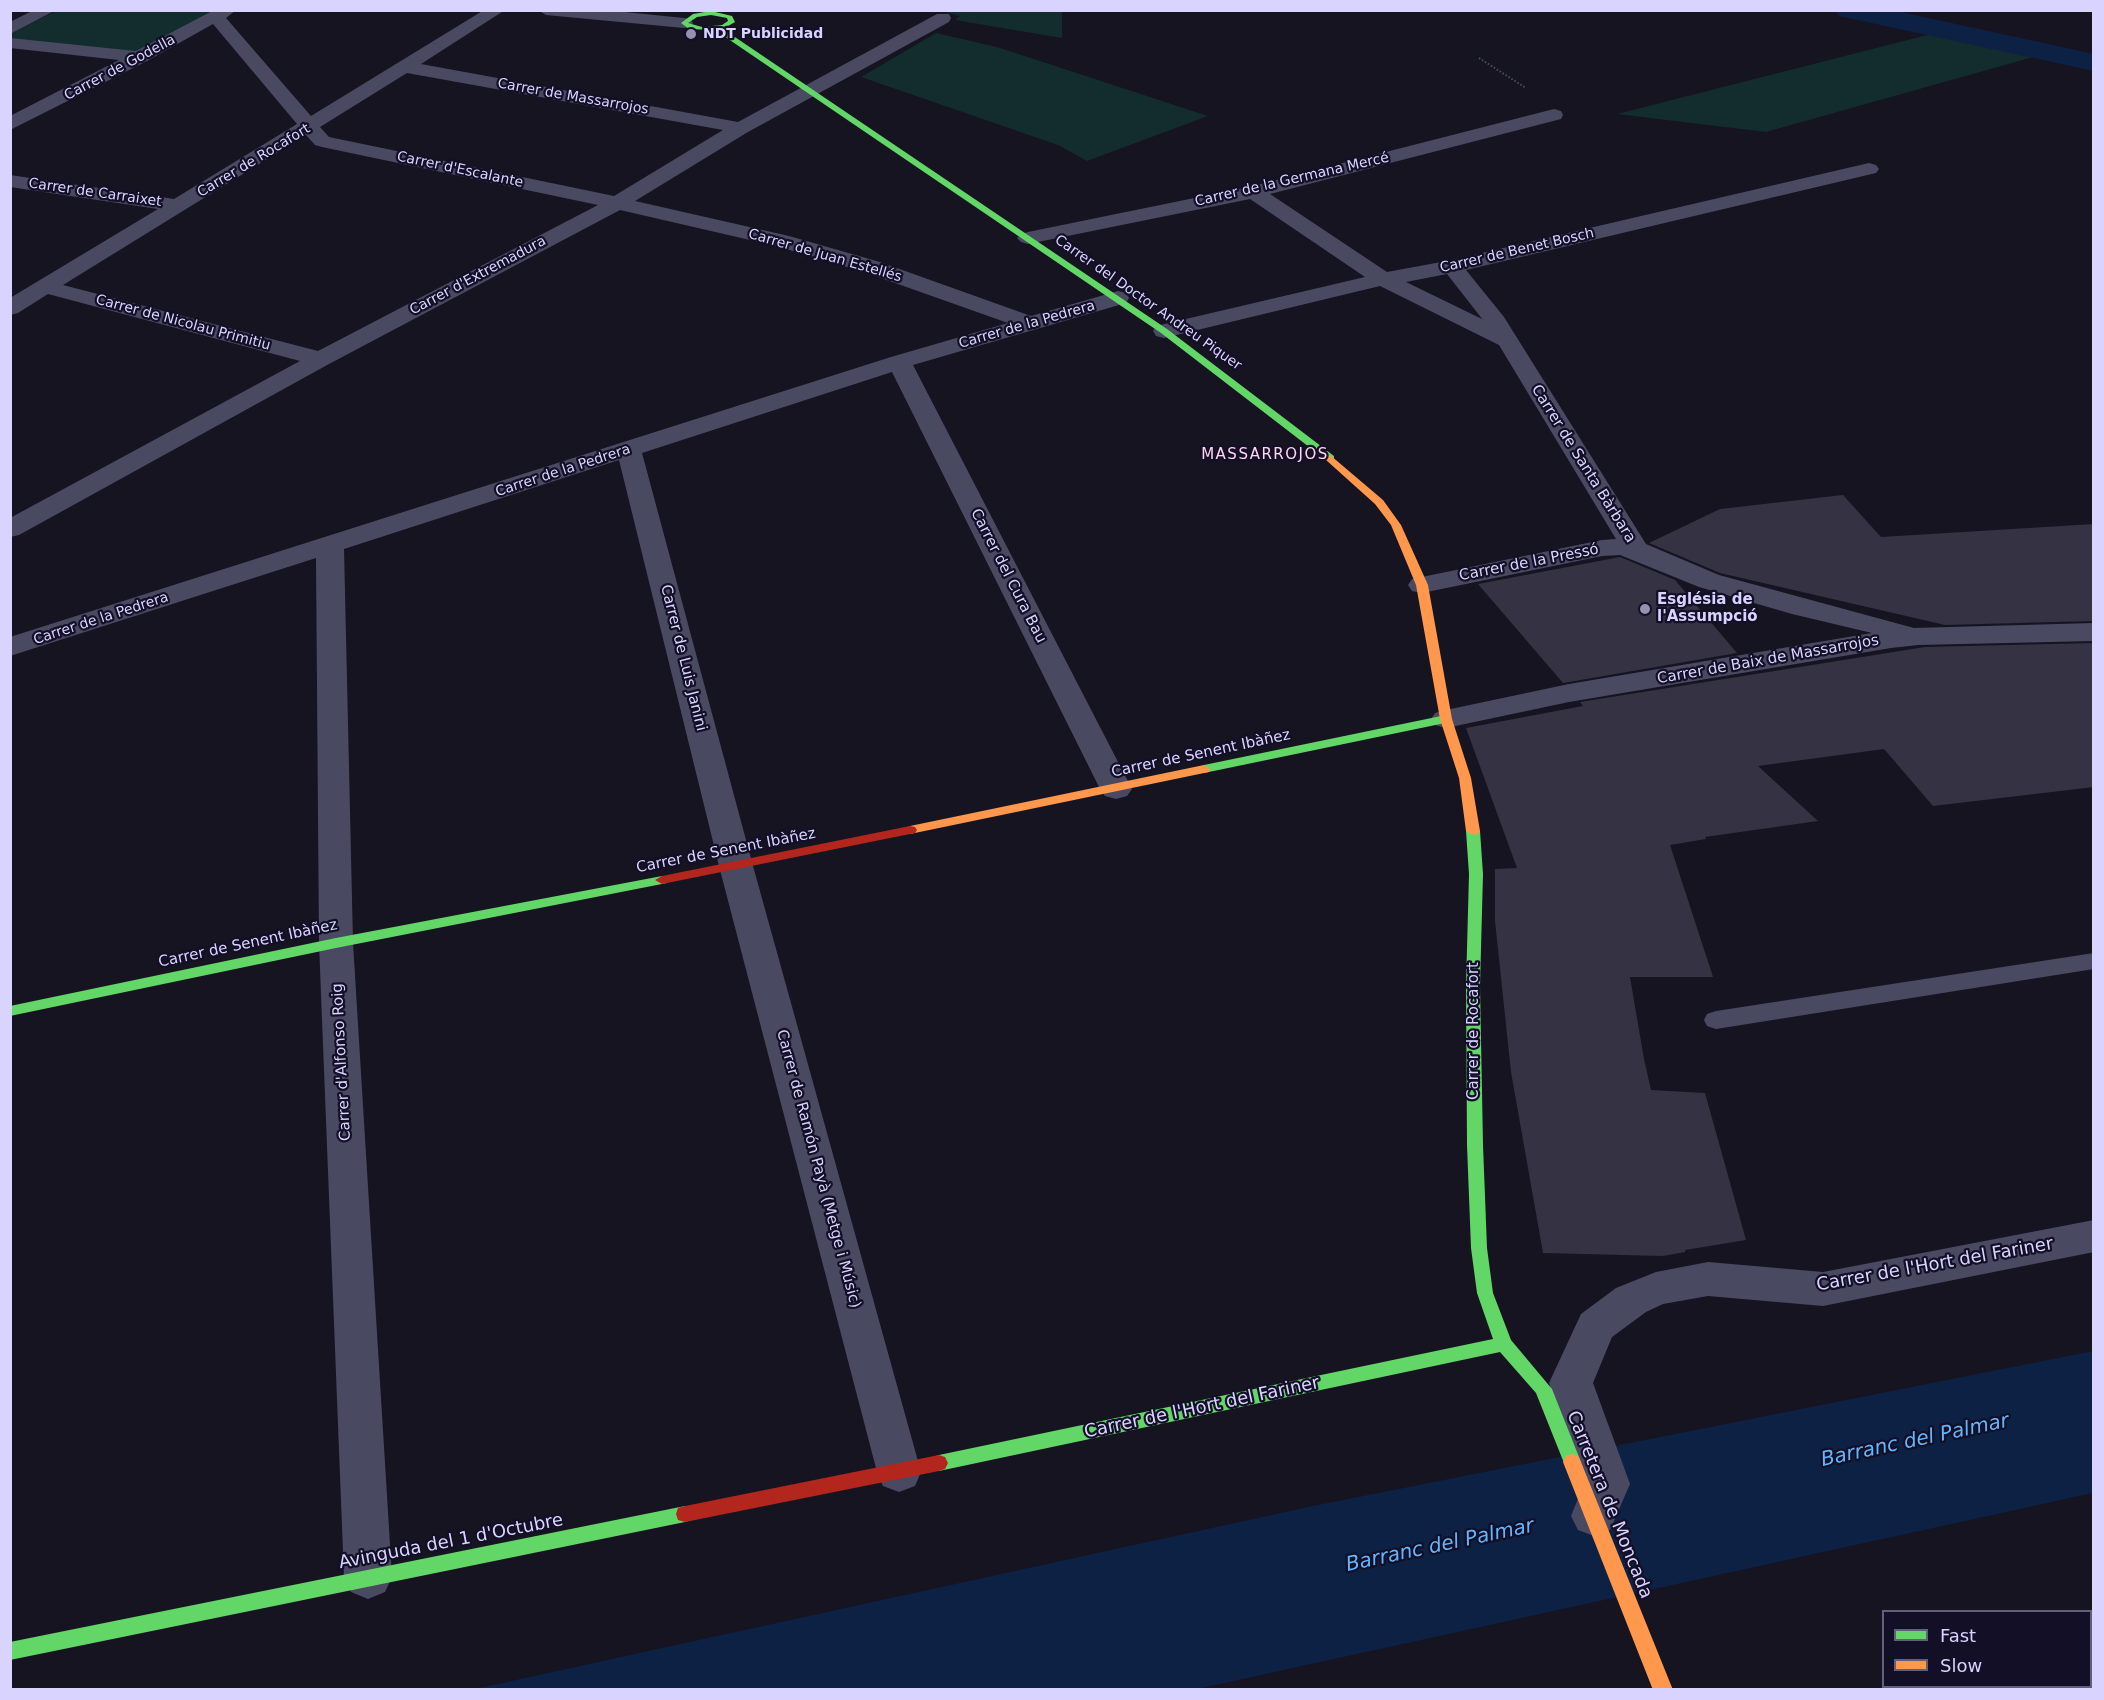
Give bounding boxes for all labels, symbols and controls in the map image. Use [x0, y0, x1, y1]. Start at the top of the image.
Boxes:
place label: NDT Publicidad [703, 26, 823, 42]
marker: NDT Publicidad [684, 27, 698, 41]
street label: Carrer de Godella [62, 32, 178, 104]
street label: Carrer de Massarrojos [496, 75, 650, 119]
street label: Carrer de Rocafort [194, 121, 314, 201]
street label: Carrer d'Escalante [395, 148, 525, 192]
street label: Carrer de la Germana Mercé [1193, 149, 1391, 211]
street label: Carrer de Carraixet [27, 175, 163, 211]
street label: Carrer de Benet Bosch [1438, 225, 1596, 277]
street label: Carrer de Juan Estellés [746, 226, 904, 286]
street label: Carrer del Doctor Andreu Piquer [1051, 232, 1245, 374]
street label: Carrer d'Extremadura [407, 233, 549, 319]
street label: Carrer de Nicolau Primitiu [94, 292, 272, 354]
street label: Carrer de la Pedrera [957, 298, 1097, 352]
street label: Carrer de Santa Bàrbara [1527, 382, 1639, 546]
street label: Carrer de la Pedrera [493, 441, 633, 501]
district label: MASSARROJOS [1201, 446, 1329, 464]
street label: Carrer del Cura Bau [966, 506, 1050, 646]
street label: Carrer de la Pressó [1458, 541, 1600, 585]
street label: Carrer de Luis Janini [656, 583, 710, 733]
street label: Carrer de la Pedrera [31, 589, 171, 649]
place label: Església de l'Assumpció [1657, 591, 1758, 626]
marker: Església de l'Assumpció [1638, 602, 1652, 616]
street label: Carrer de Baix de Massarrojos [1656, 632, 1880, 688]
street label: Carrer de Senent Ibàñez [1110, 726, 1292, 782]
street label: Carrer de Senent Ibàñez [635, 825, 817, 877]
street label: Carrer de Senent Ibàñez [157, 916, 339, 972]
street label: Carrer de Rocafort [1465, 962, 1483, 1100]
street label: Carrer d'Alfonso Roig [329, 983, 355, 1141]
street label: Carrer de Ramón Payà (Metge i Músic) [772, 1028, 864, 1310]
street label: Carrer de l'Hort del Fariner [1815, 1234, 2055, 1296]
street label: Carrer de l'Hort del Fariner [1082, 1372, 1322, 1444]
street label: Carretera de Moncada [1561, 1408, 1657, 1602]
water label: Barranc del Palmar [1819, 1409, 2011, 1473]
street label: Avinguda del 1 d'Octubre [337, 1510, 565, 1574]
water label: Barranc del Palmar [1344, 1514, 1536, 1578]
legend [1882, 1610, 2092, 1688]
text: Fast [1940, 1625, 1976, 1646]
text: Slow [1940, 1655, 1982, 1676]

